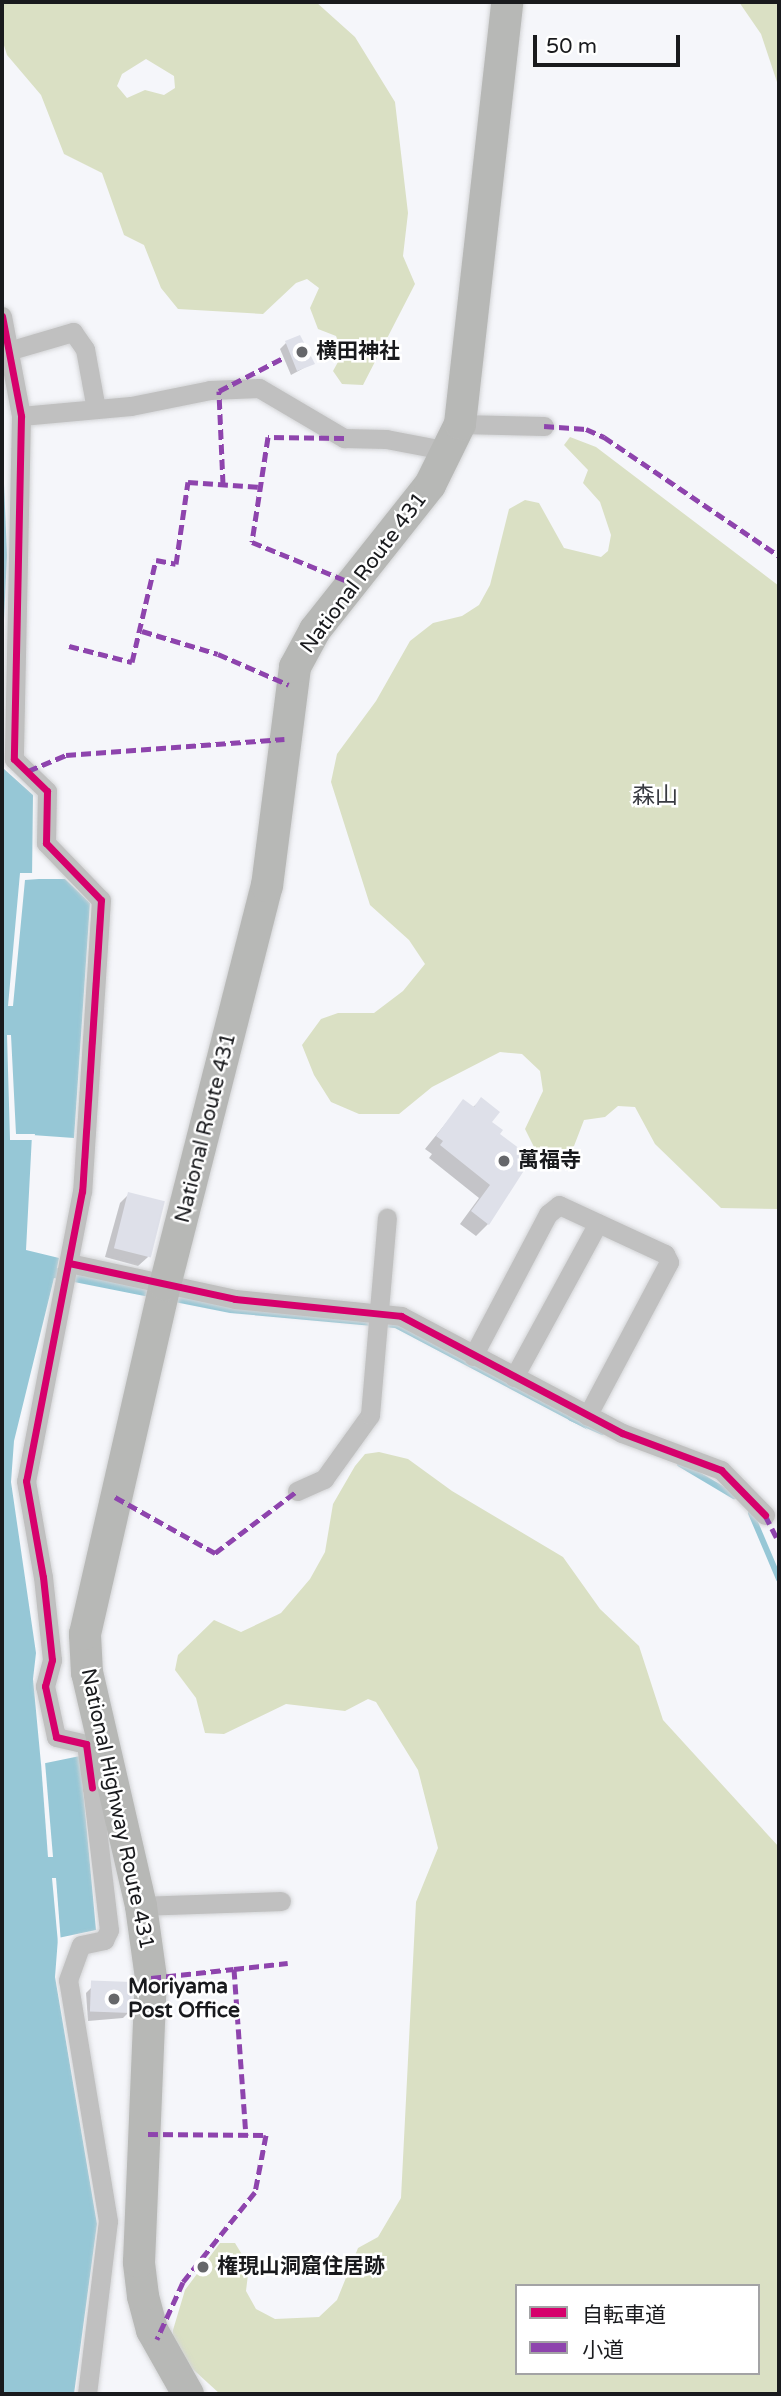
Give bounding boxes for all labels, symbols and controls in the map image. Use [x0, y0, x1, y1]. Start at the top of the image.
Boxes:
scale bar [536, 21, 683, 65]
text: 50 m [546, 34, 597, 59]
place label: 横田神社 [316, 339, 400, 365]
marker: 横田神社 [294, 344, 310, 360]
street label: National Route 431 [295, 488, 433, 658]
district label: 森山 [632, 782, 678, 810]
street label: National Route 431 [170, 1030, 242, 1226]
place label: 萬福寺 [518, 1148, 581, 1174]
marker: 萬福寺 [496, 1153, 512, 1169]
street label: National Highway Route 431 [75, 1666, 159, 1952]
place label: Moriyama Post Office [128, 1974, 240, 2024]
marker: Moriyama Post Office [106, 1991, 122, 2007]
place label: 権現山洞窟住居跡 [217, 2254, 385, 2280]
marker: 権現山洞窟住居跡 [195, 2259, 211, 2275]
legend [515, 2284, 760, 2375]
text: 自転車道 [582, 2303, 666, 2328]
text: 小道 [582, 2338, 624, 2363]

